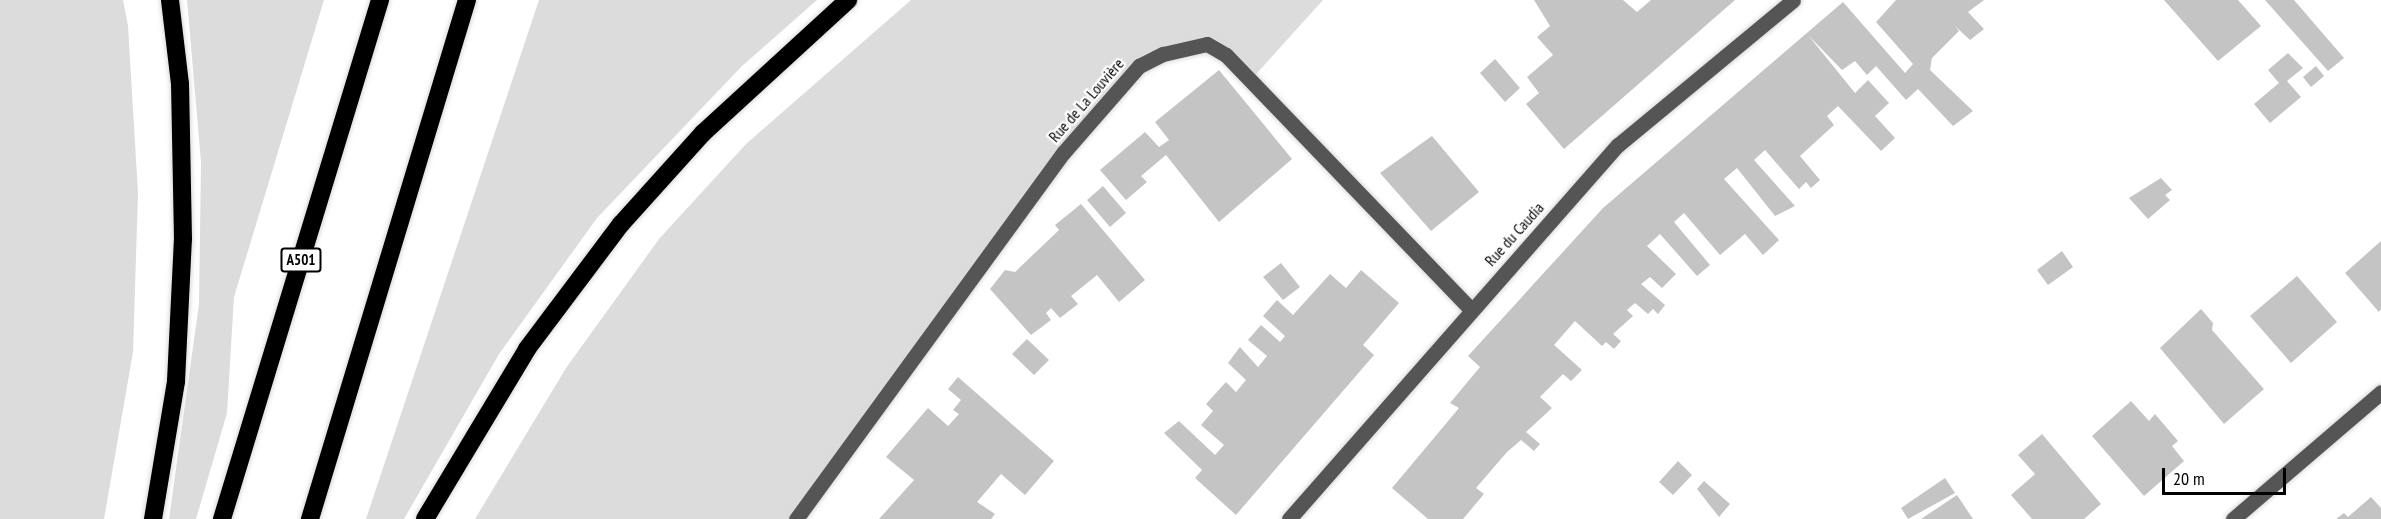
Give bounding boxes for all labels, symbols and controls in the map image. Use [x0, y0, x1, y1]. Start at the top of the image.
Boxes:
street label: Rue de La Louvière [1044, 54, 1128, 146]
street label: Rue du Caudia [1480, 198, 1548, 270]
road number: A501 [280, 248, 322, 272]
scale bar [2165, 456, 2290, 494]
text: 20 m [2173, 467, 2205, 490]

